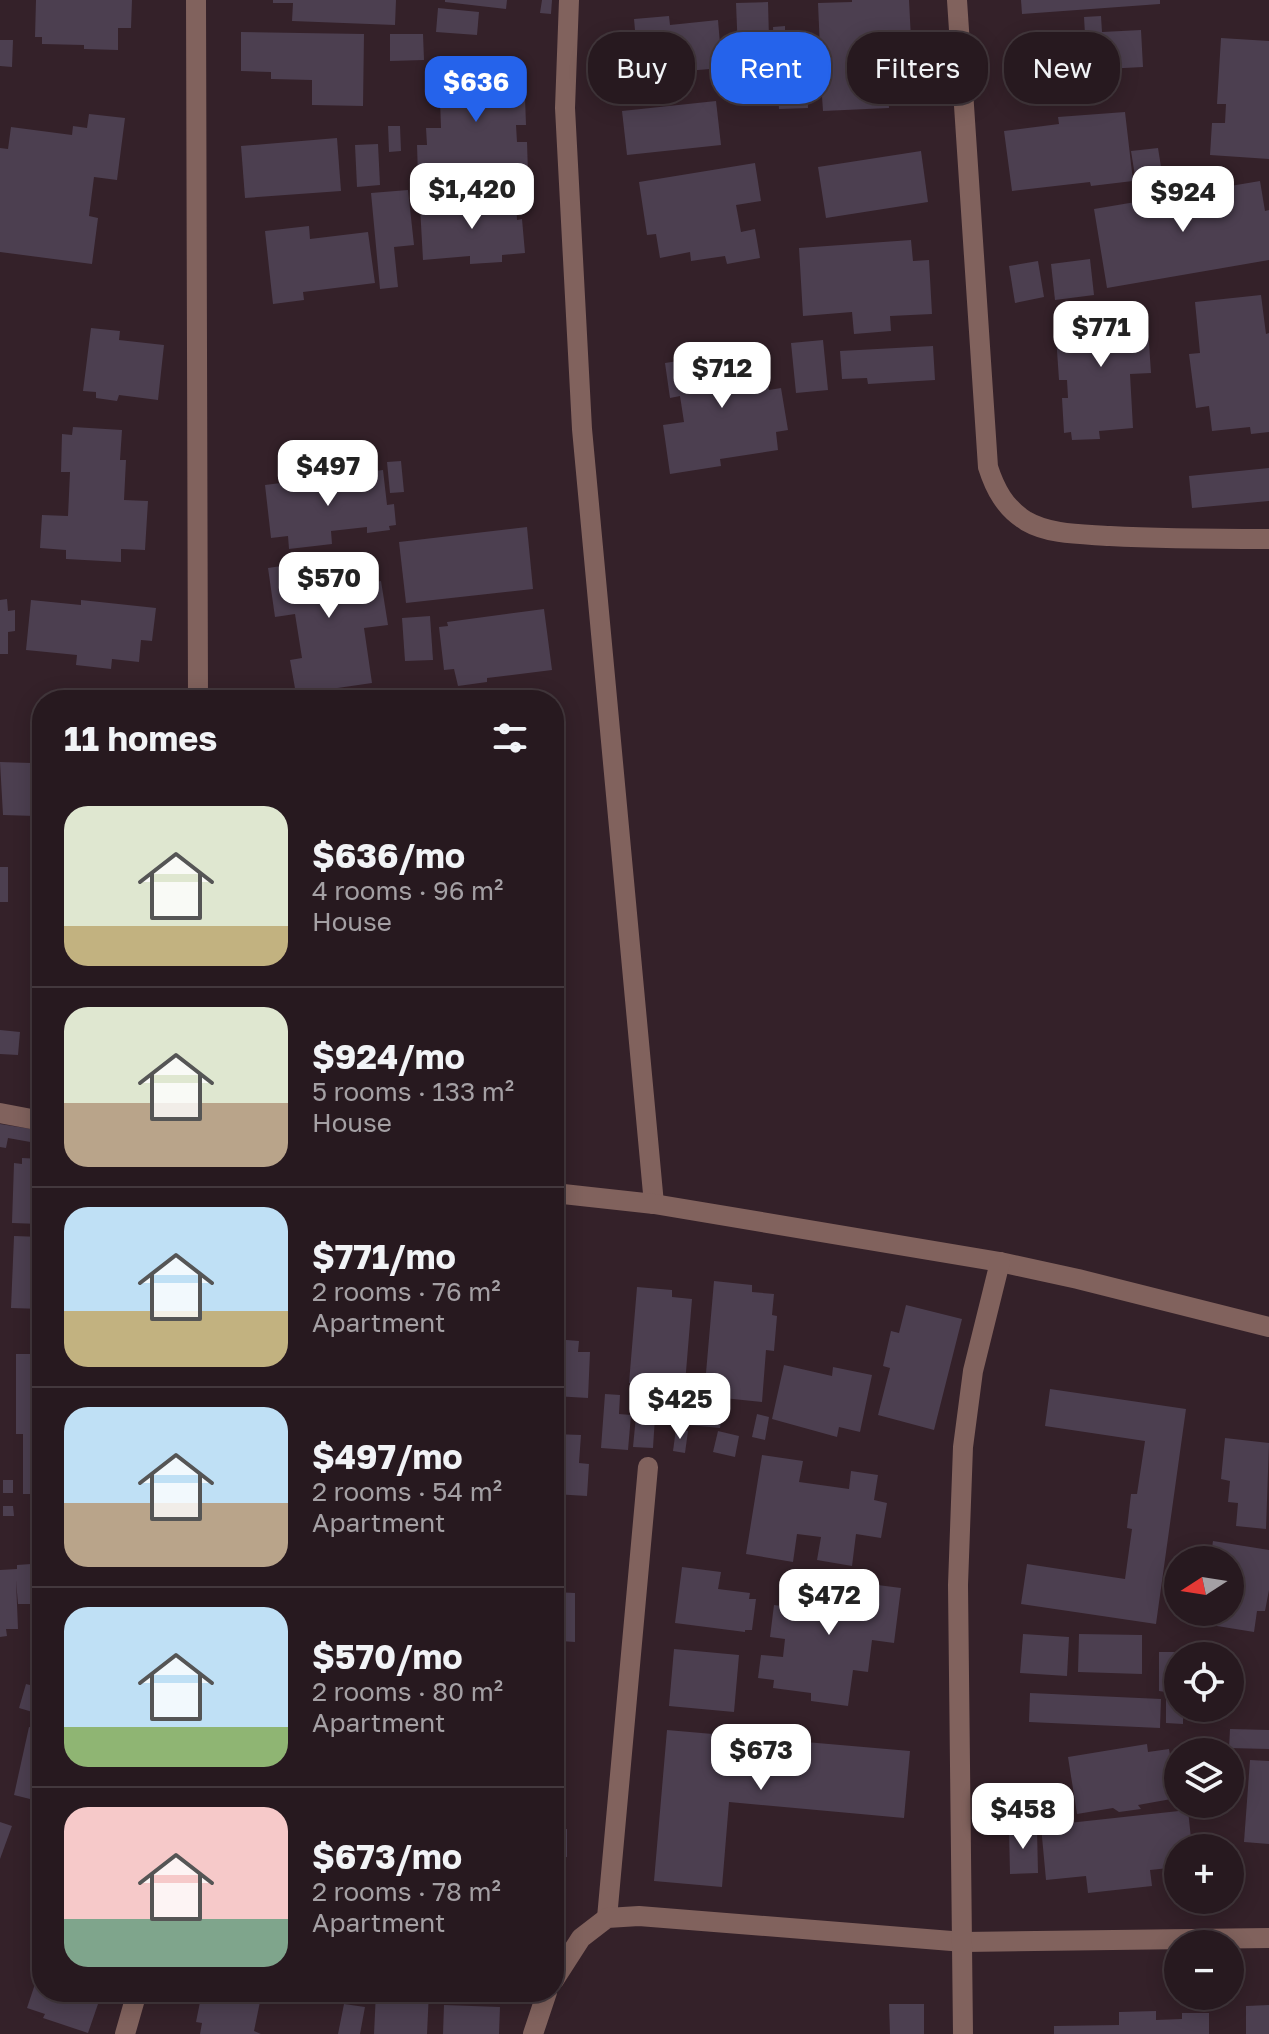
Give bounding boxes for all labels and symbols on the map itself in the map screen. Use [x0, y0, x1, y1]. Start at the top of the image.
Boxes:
pin: $636 [429, 56, 523, 124]
pin: $1,420 [407, 163, 537, 231]
pin: $924 [1136, 166, 1230, 234]
pin: $771 [1054, 301, 1148, 369]
pin: $712 [675, 342, 769, 410]
pin: $497 [281, 440, 375, 508]
pin: $570 [282, 552, 376, 620]
pin: $425 [633, 1373, 727, 1441]
north arrow [1164, 1546, 1244, 1626]
pin: $472 [782, 1569, 876, 1637]
pin: $673 [714, 1724, 808, 1792]
pin: $458 [976, 1783, 1070, 1851]

